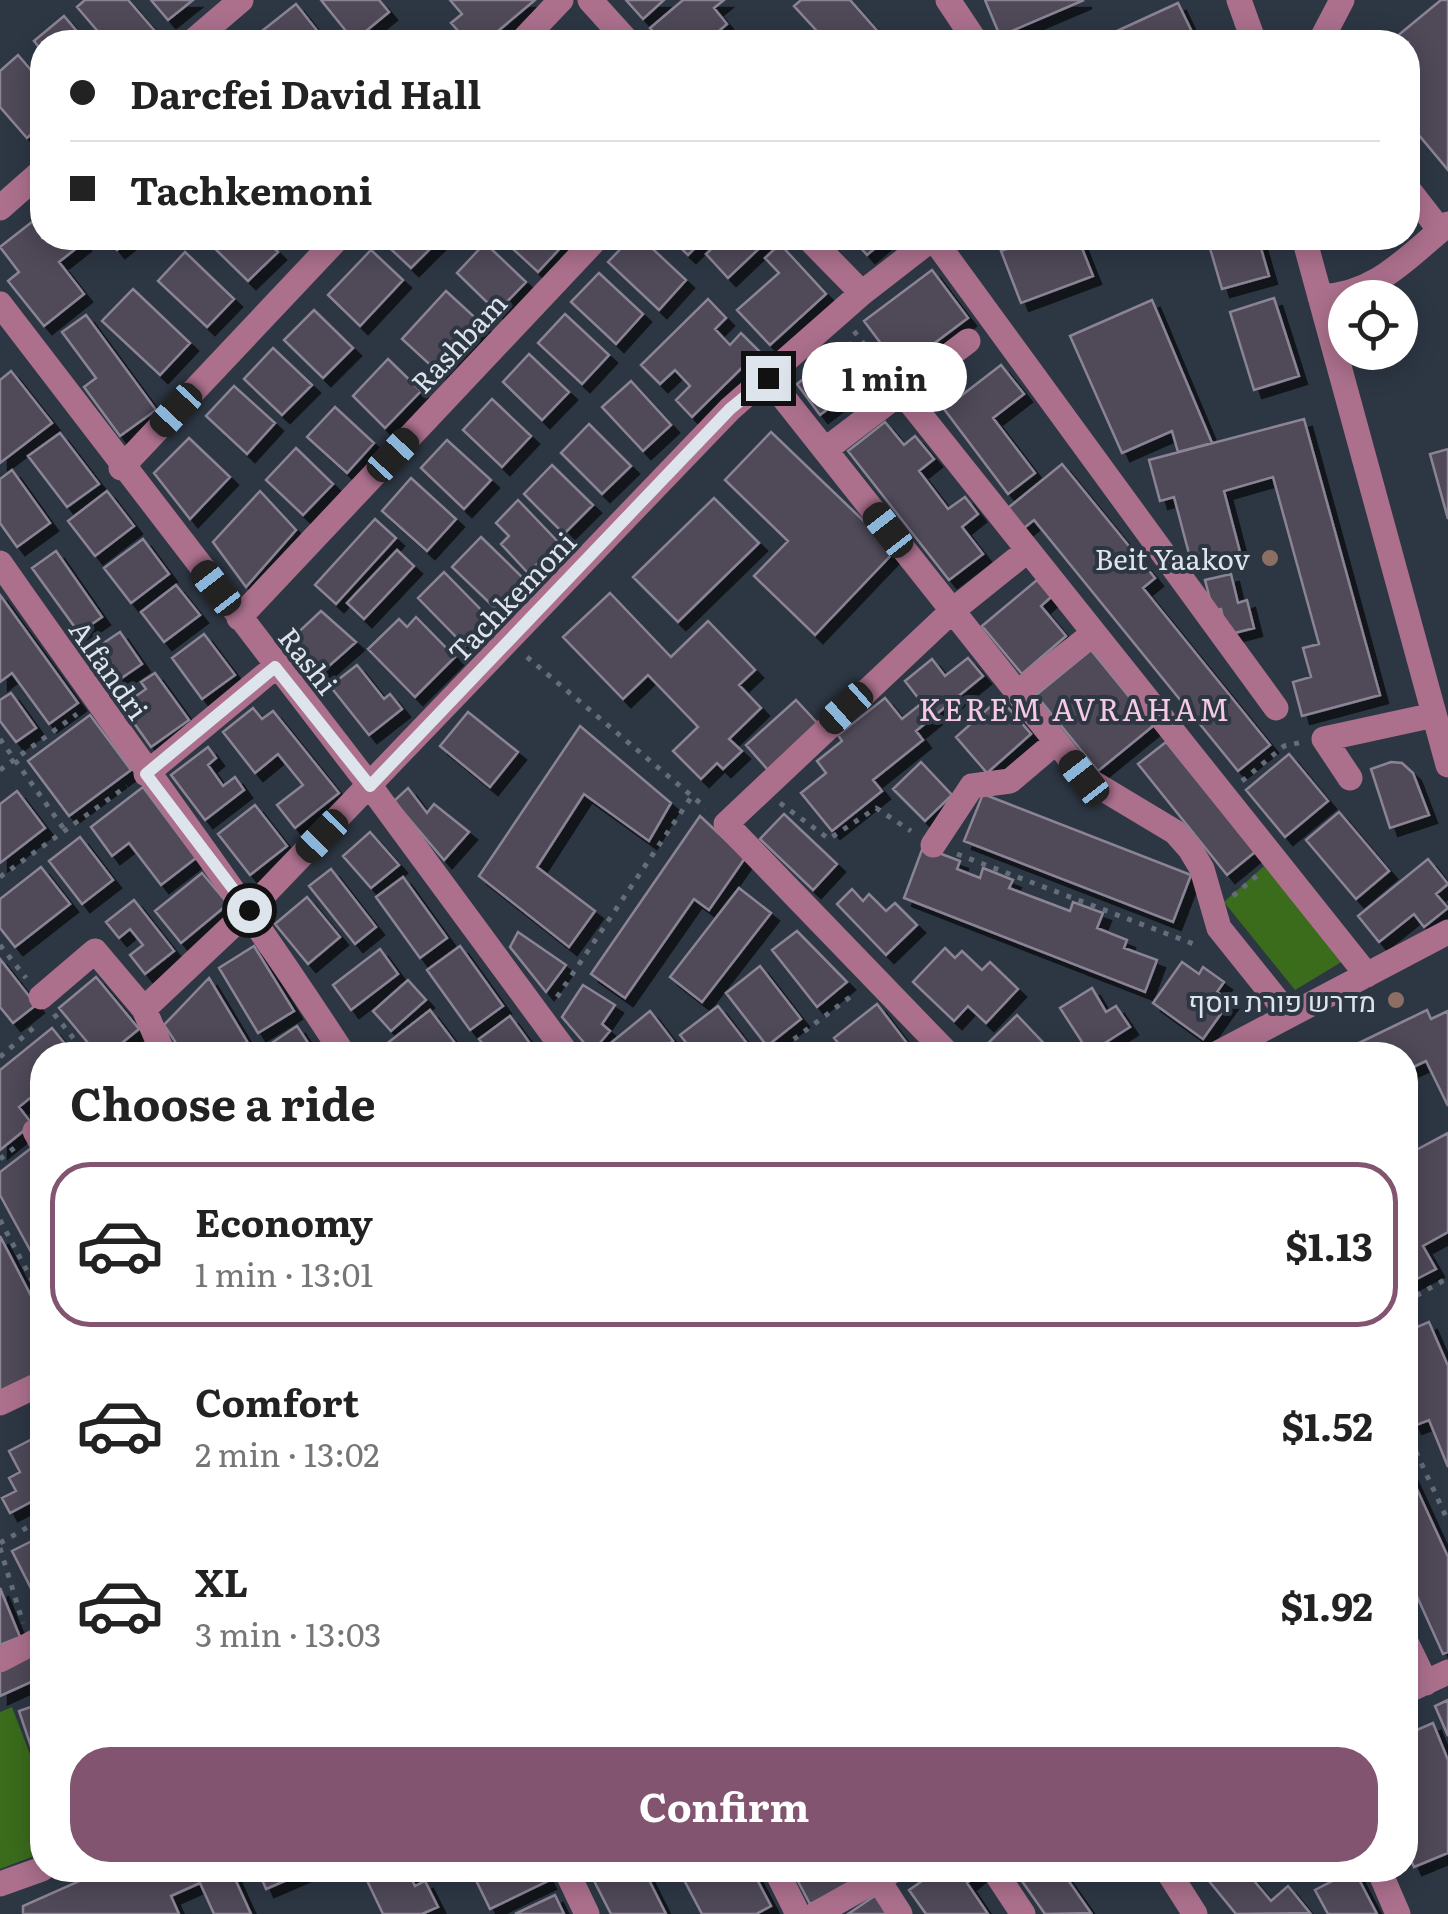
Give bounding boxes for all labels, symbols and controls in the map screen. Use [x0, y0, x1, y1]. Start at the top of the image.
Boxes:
text: Darcfei David Hall [130, 64, 481, 121]
text: Tachkemoni [130, 160, 372, 217]
map controls [1328, 280, 1418, 370]
button: locate [1328, 280, 1418, 370]
street label: Rashbam [400, 282, 516, 402]
callout: 1 min [803, 343, 968, 413]
text: 1 min [842, 353, 927, 401]
route end [746, 356, 791, 401]
car [145, 378, 207, 442]
car [362, 423, 424, 487]
car [858, 497, 918, 563]
street label: Tachkemoni [438, 521, 584, 671]
place label: Beit Yaakov [1095, 537, 1250, 579]
marker: Beit Yaakov [1259, 547, 1281, 569]
car [186, 555, 246, 621]
street label: Alfandri [60, 611, 160, 727]
street label: Rashi [269, 617, 349, 703]
car [814, 677, 878, 739]
district label: KEREM AVRAHAM [918, 686, 1232, 730]
car [1054, 745, 1114, 811]
car [290, 804, 354, 868]
route start [227, 888, 272, 933]
place label: מדרש פורת יוסף [1188, 979, 1376, 1021]
marker: מדרש פורת יוסף [1385, 989, 1407, 1011]
text: Choose a ride [70, 1068, 376, 1135]
text: Economy [195, 1192, 373, 1249]
icon: car [75, 1200, 165, 1290]
text: $1.13 [1285, 1216, 1373, 1273]
text: 1 min · 13:01 [195, 1249, 373, 1297]
text: Comfort [195, 1372, 359, 1429]
icon: car [75, 1380, 165, 1470]
text: $1.52 [1281, 1396, 1373, 1453]
text: 2 min · 13:02 [195, 1429, 379, 1477]
text: XL [195, 1552, 248, 1609]
icon: car [75, 1560, 165, 1650]
text: $1.92 [1280, 1576, 1373, 1633]
text: 3 min · 13:03 [195, 1609, 381, 1657]
button: Confirm [70, 1747, 1378, 1862]

